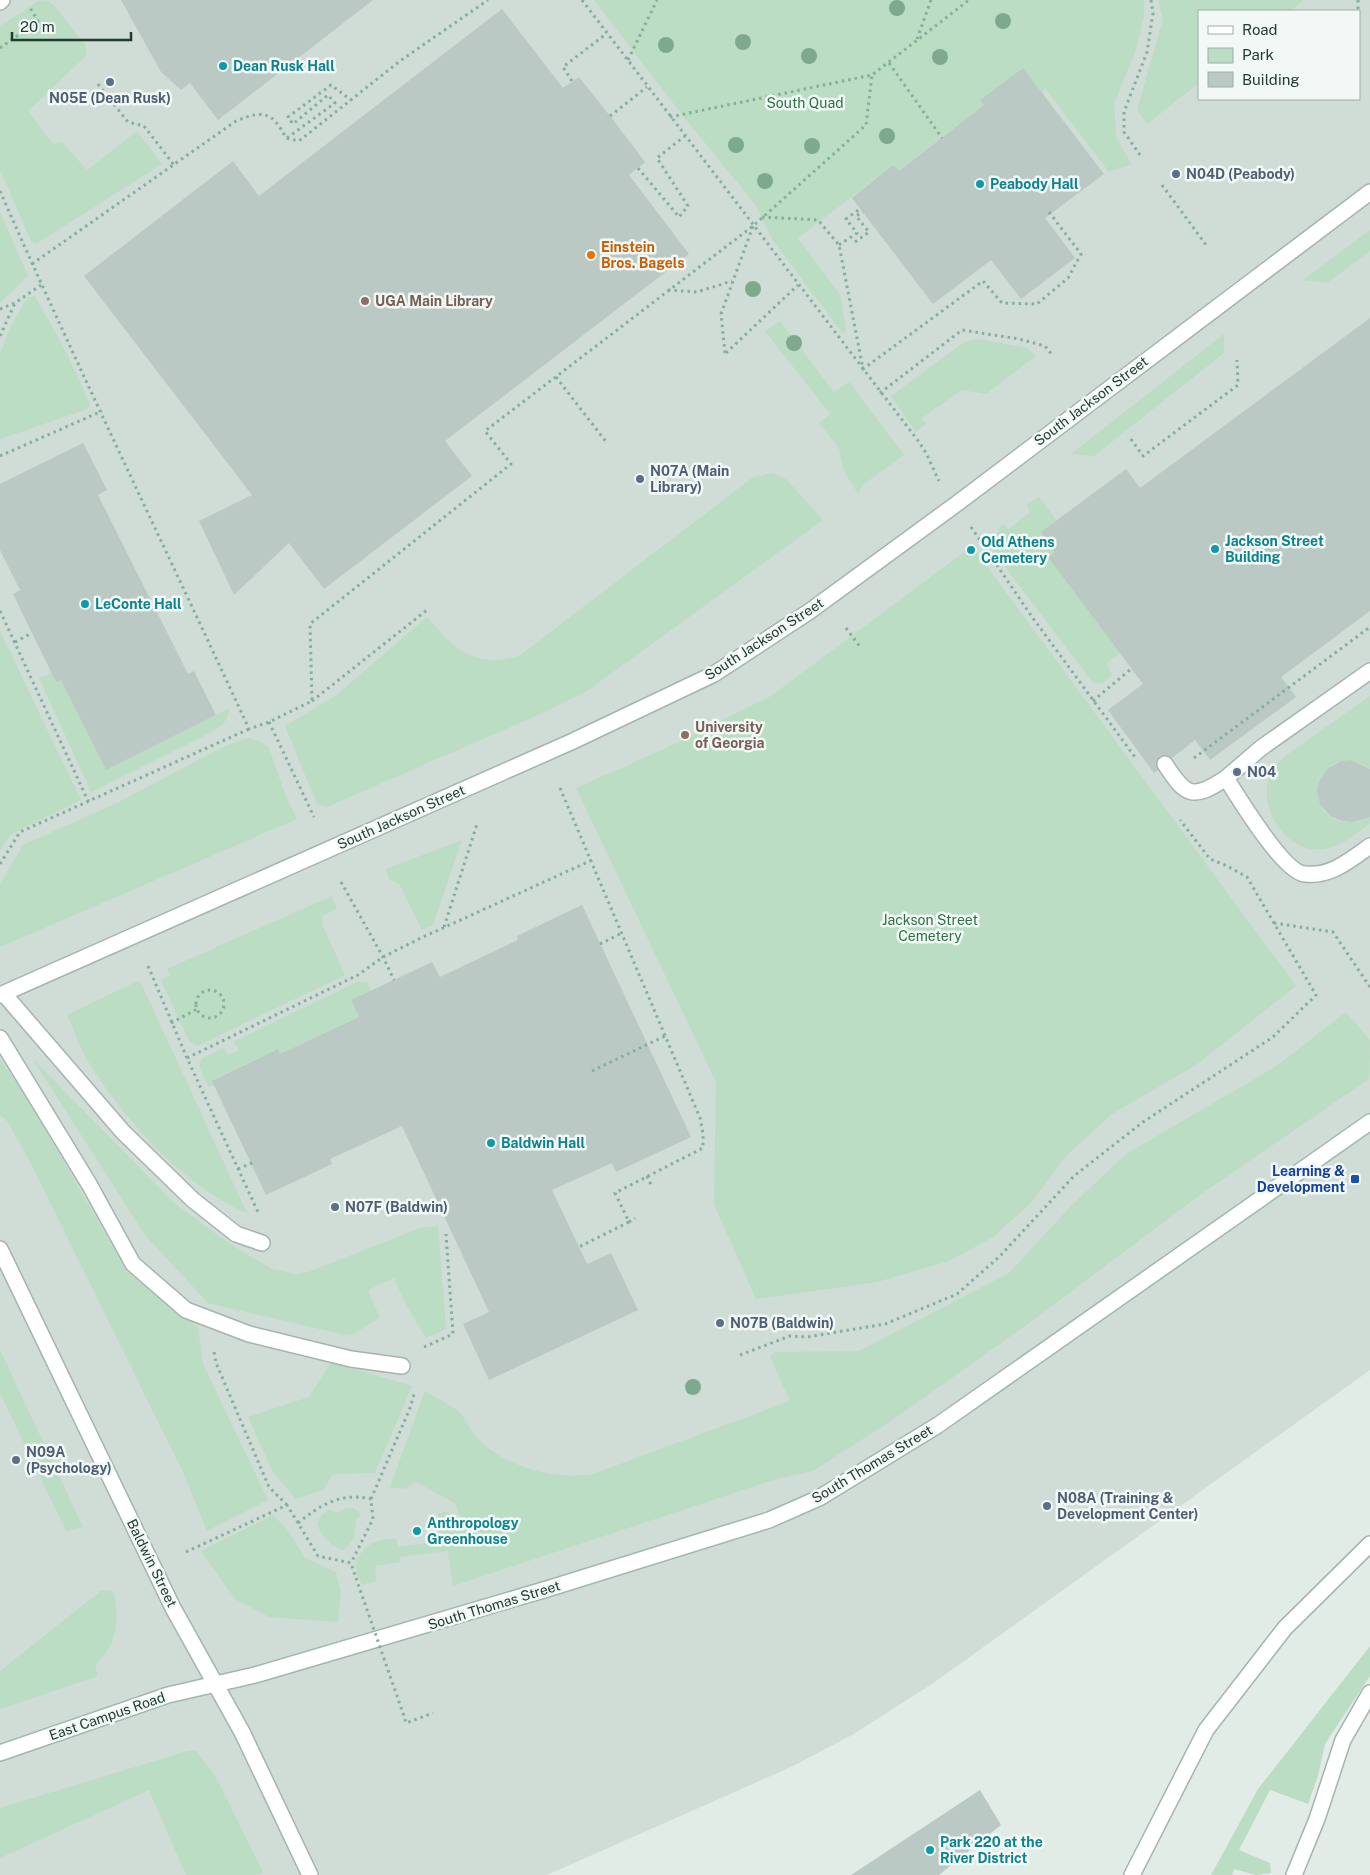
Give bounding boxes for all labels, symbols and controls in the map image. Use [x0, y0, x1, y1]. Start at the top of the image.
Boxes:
scale bar [12, 10, 131, 42]
legend [1198, 10, 1360, 100]
text: 20 m [20, 18, 55, 35]
text: Road [1242, 21, 1278, 38]
text: Park [1242, 46, 1274, 63]
place label: Dean Rusk Hall [233, 58, 335, 74]
marker: Dean Rusk Hall [217, 60, 229, 72]
text: Building [1242, 71, 1300, 88]
marker: N05E (Dean Rusk) [104, 76, 116, 88]
place label: N05E (Dean Rusk) [49, 90, 171, 106]
park label: South Quad [766, 95, 844, 111]
place label: N04D (Peabody) [1186, 166, 1295, 182]
marker: N04D (Peabody) [1170, 168, 1182, 180]
place label: Peabody Hall [990, 176, 1079, 192]
marker: Peabody Hall [974, 178, 986, 190]
place label: Einstein Bros. Bagels [601, 239, 685, 271]
marker: Einstein Bros. Bagels [585, 249, 597, 261]
place label: UGA Main Library [375, 293, 493, 309]
marker: UGA Main Library [359, 295, 371, 307]
street label: South Jackson Street [1031, 353, 1151, 449]
place label: N07A (Main Library) [650, 463, 729, 495]
marker: N07A (Main Library) [634, 473, 646, 485]
place label: Jackson Street Building [1225, 533, 1324, 565]
place label: Old Athens Cemetery [981, 534, 1055, 566]
marker: Jackson Street Building [1209, 543, 1221, 555]
marker: Old Athens Cemetery [965, 544, 977, 556]
street label: South Jackson Street [702, 595, 826, 683]
place label: LeConte Hall [95, 596, 182, 612]
marker: LeConte Hall [79, 598, 91, 610]
place label: University of Georgia [695, 719, 765, 751]
marker: University of Georgia [679, 729, 691, 741]
place label: N04 [1247, 764, 1276, 780]
marker: N04 [1231, 766, 1243, 778]
street label: South Jackson Street [335, 782, 467, 852]
park label: Jackson Street Cemetery [882, 912, 978, 944]
place label: Baldwin Hall [501, 1135, 586, 1151]
marker: Baldwin Hall [485, 1137, 497, 1149]
place label: Learning & Development [1257, 1163, 1345, 1195]
marker: Learning & Development [1349, 1173, 1361, 1185]
place label: N07F (Baldwin) [345, 1199, 448, 1215]
marker: N07F (Baldwin) [329, 1201, 341, 1213]
place label: N07B (Baldwin) [730, 1315, 834, 1331]
marker: N07B (Baldwin) [714, 1317, 726, 1329]
street label: South Thomas Street [809, 1422, 935, 1506]
place label: N09A (Psychology) [26, 1444, 112, 1476]
marker: N09A (Psychology) [10, 1454, 22, 1466]
place label: N08A (Training & Development Center) [1057, 1490, 1199, 1522]
marker: N08A (Training & Development Center) [1041, 1500, 1053, 1512]
place label: Anthropology Greenhouse [427, 1515, 519, 1547]
street label: Baldwin Street [124, 1516, 180, 1610]
marker: Anthropology Greenhouse [411, 1525, 423, 1537]
street label: South Thomas Street [426, 1577, 562, 1633]
street label: East Campus Road [47, 1689, 167, 1743]
place label: Park 220 at the River District [940, 1834, 1043, 1866]
marker: Park 220 at the River District [924, 1844, 936, 1856]

